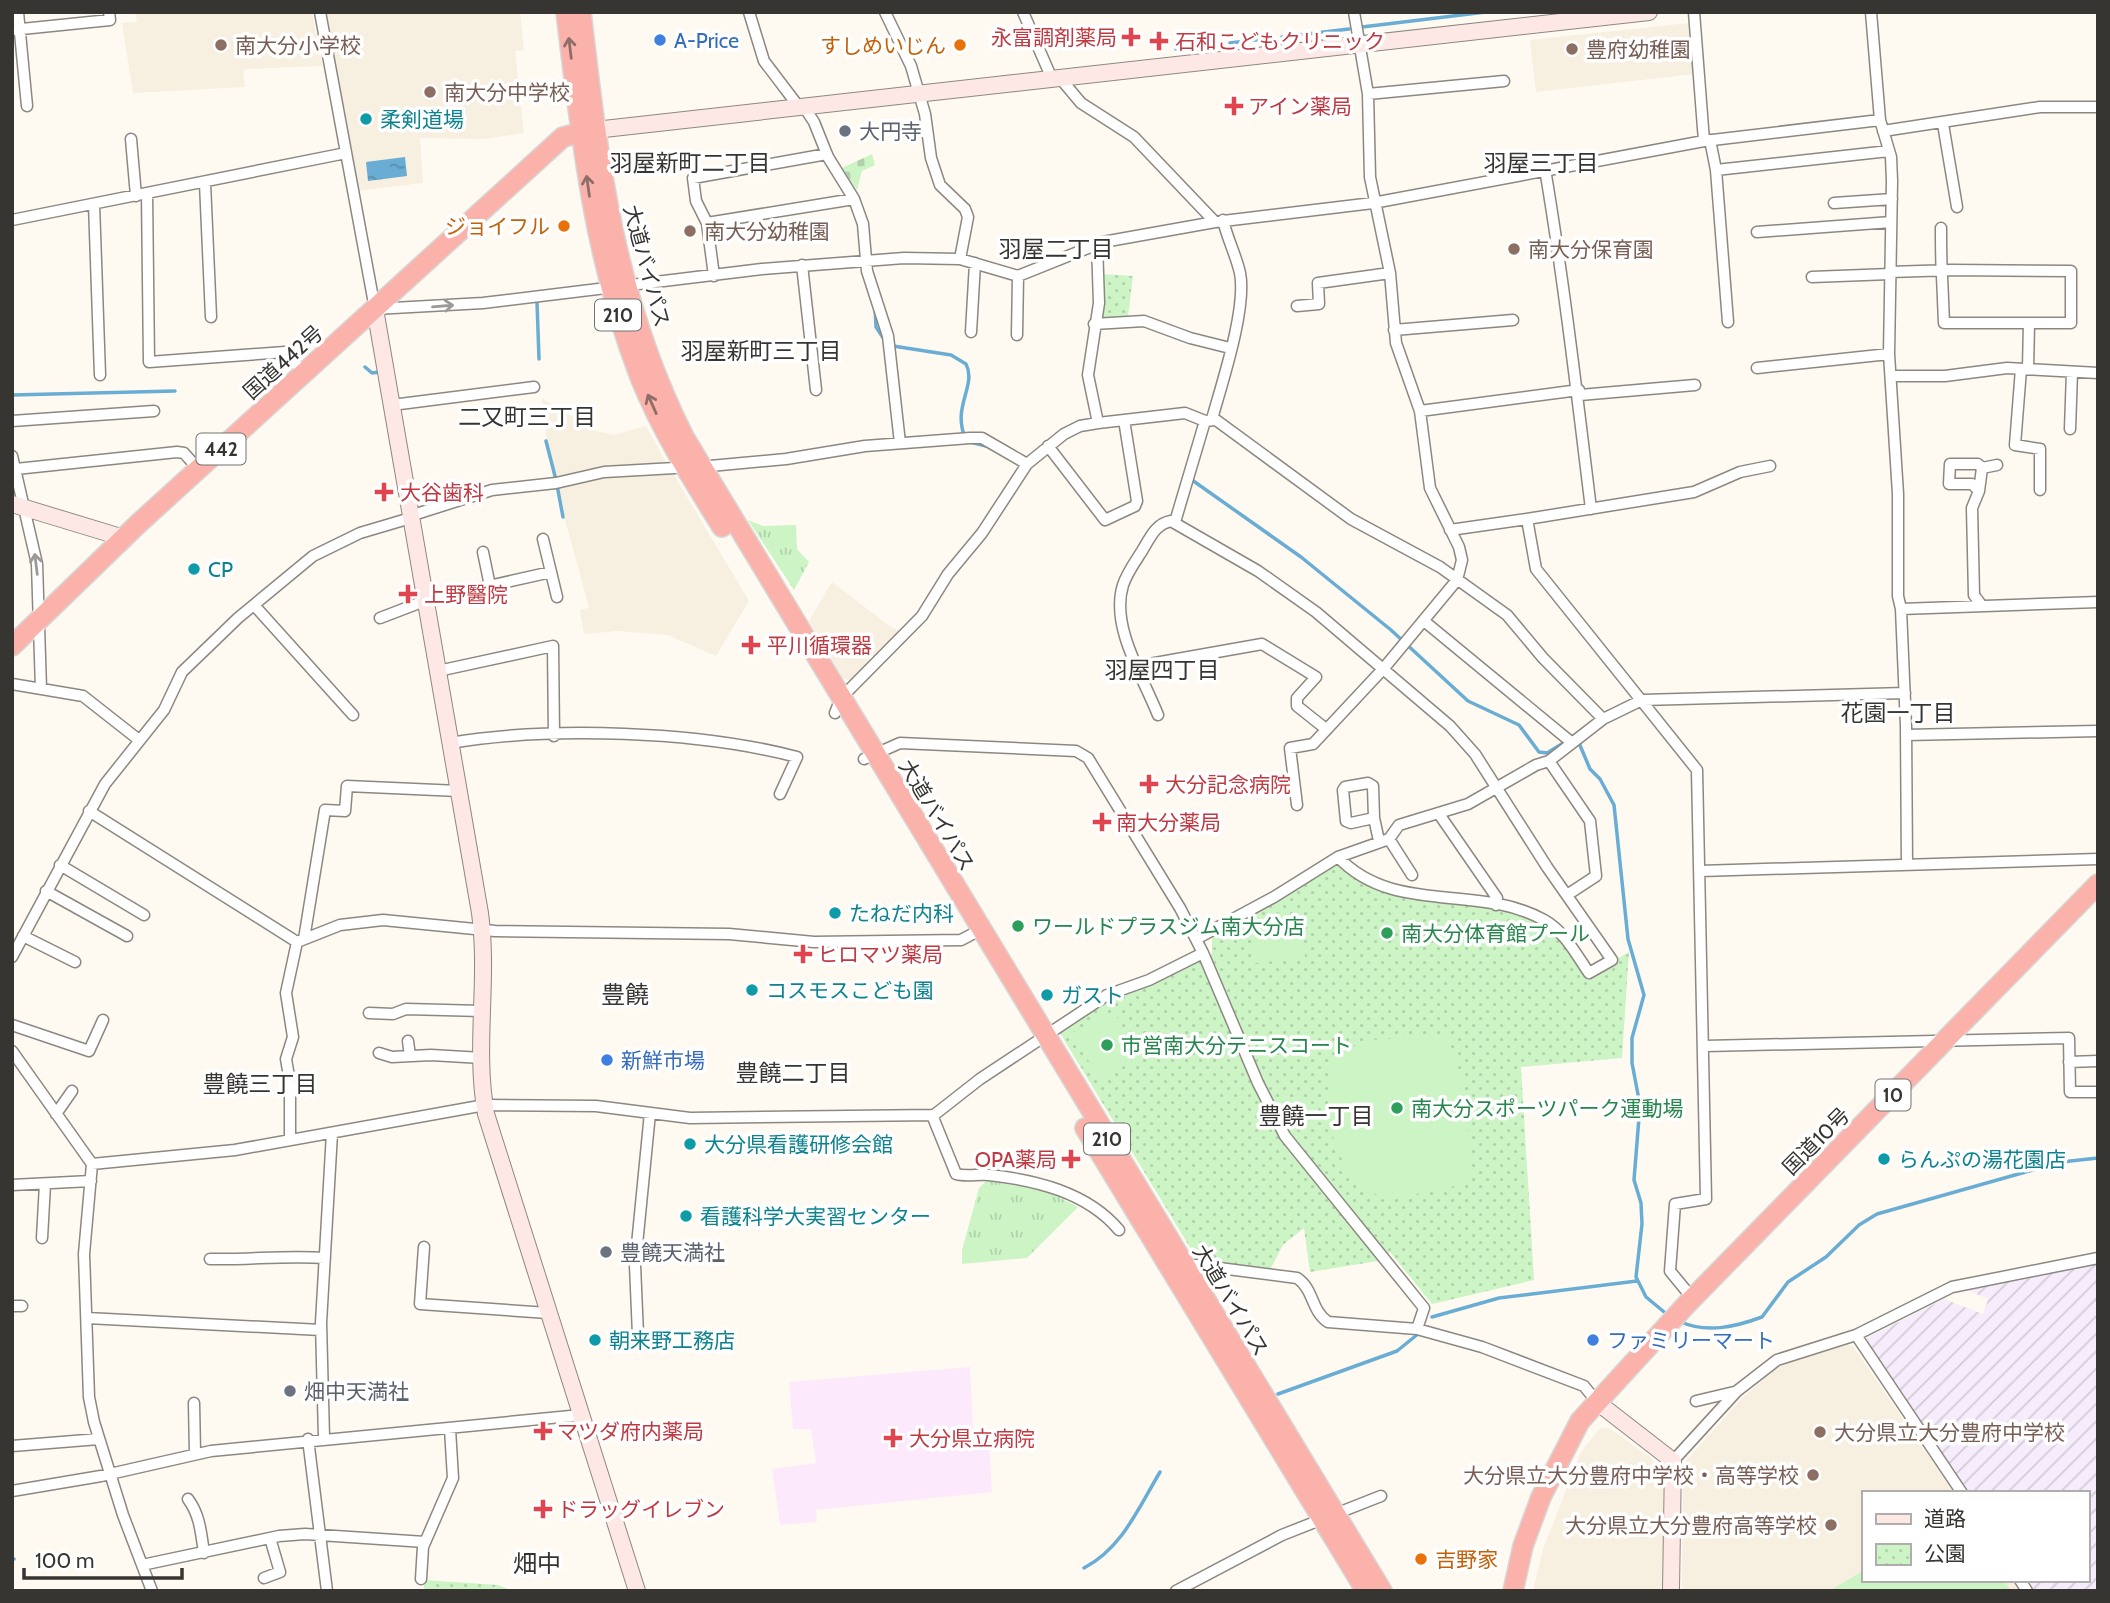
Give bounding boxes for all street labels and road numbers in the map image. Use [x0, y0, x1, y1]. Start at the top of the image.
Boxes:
street label: 大道バイパス [619, 202, 675, 330]
road number: 210 [595, 300, 641, 330]
street label: 国道442号 [238, 320, 328, 404]
road number: 442 [196, 433, 246, 464]
street label: 大道バイパス [894, 755, 980, 875]
road number: 10 [1876, 1079, 1910, 1110]
street label: 国道10号 [1777, 1102, 1855, 1180]
road number: 210 [1084, 1124, 1130, 1154]
street label: 大道バイパス [1188, 1240, 1274, 1360]

